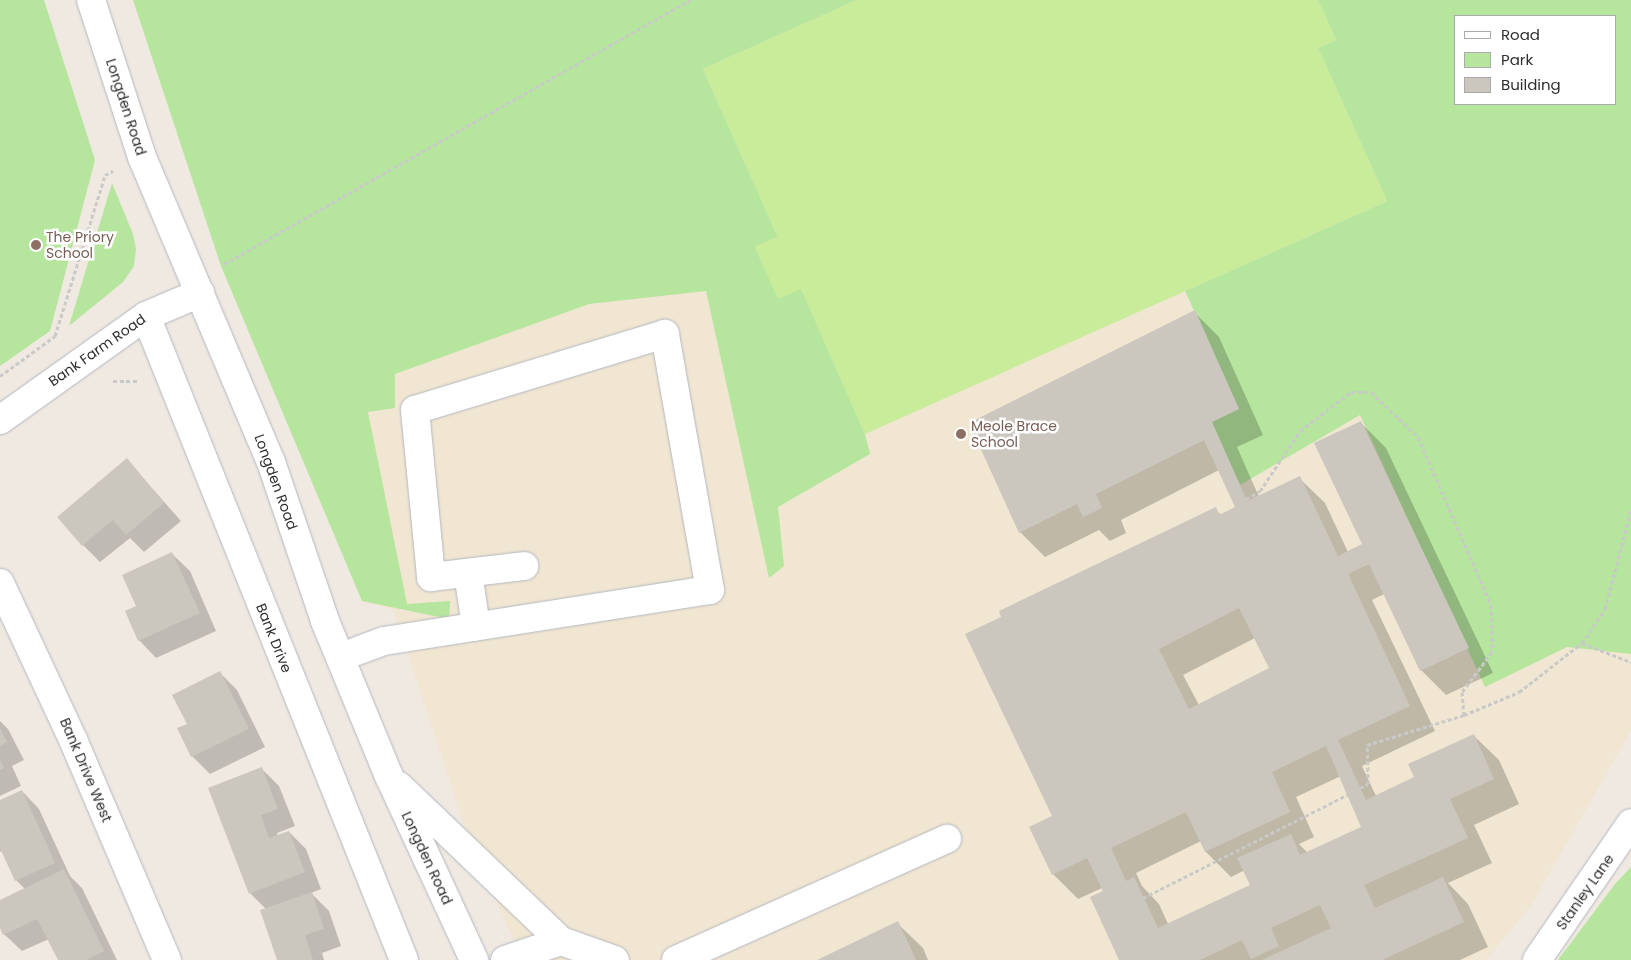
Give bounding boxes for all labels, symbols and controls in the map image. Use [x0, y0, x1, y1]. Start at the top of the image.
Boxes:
legend [1454, 15, 1616, 105]
text: Road [1501, 24, 1540, 45]
text: Park [1501, 49, 1533, 70]
street label: Longden Road [102, 57, 150, 157]
text: Building [1501, 74, 1561, 95]
place label: The Priory School [46, 229, 114, 262]
marker: The Priory School [30, 239, 42, 251]
street label: Bank Farm Road [45, 310, 149, 390]
place label: Meole Brace School [971, 418, 1057, 451]
marker: Meole Brace School [955, 428, 967, 440]
street label: Longden Road [251, 432, 301, 532]
street label: Bank Drive [253, 601, 295, 675]
street label: Bank Drive West [56, 715, 116, 825]
street label: Longden Road [398, 809, 456, 907]
street label: Stanley Lane [1553, 851, 1617, 933]

